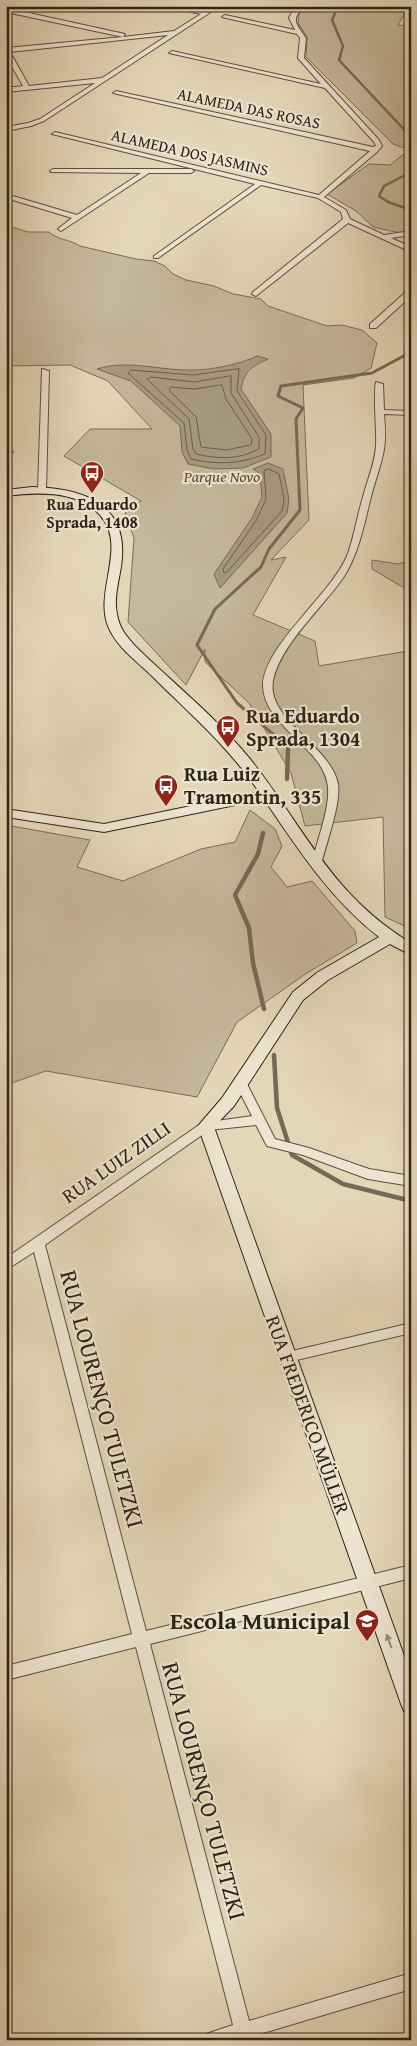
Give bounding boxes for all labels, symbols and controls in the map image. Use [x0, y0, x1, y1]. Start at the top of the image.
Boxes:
street label: ALAMEDA DAS ROSAS [175, 81, 323, 135]
street label: ALAMEDA DOS JASMINS [109, 122, 271, 182]
bus stop icon: Rua Eduardo Sprada, 1408 [79, 460, 105, 494]
park label: Parque Novo [183, 464, 260, 488]
place label: Rua Eduardo Sprada, 1408 [46, 492, 138, 534]
place label: Rua Eduardo Sprada, 1304 [246, 701, 360, 753]
bus stop icon: Rua Eduardo Sprada, 1304 [215, 714, 241, 748]
place label: Rua Luiz Tramontin, 335 [184, 759, 321, 811]
bus stop icon: Rua Luiz Tramontin, 335 [153, 773, 179, 807]
street label: RUA LUIZ ZILLI [55, 1113, 176, 1210]
street label: RUA LOURENÇO TULETZKI [51, 1266, 154, 1532]
street label: RUA FREDERICO MÜLLER [259, 1311, 358, 1519]
place label: Escola Municipal [170, 1603, 351, 1638]
school or university icon: Escola Municipal [354, 1608, 380, 1642]
one-way arrow [385, 1633, 393, 1648]
street label: RUA LOURENÇO TULETZKI [153, 1658, 256, 1924]

